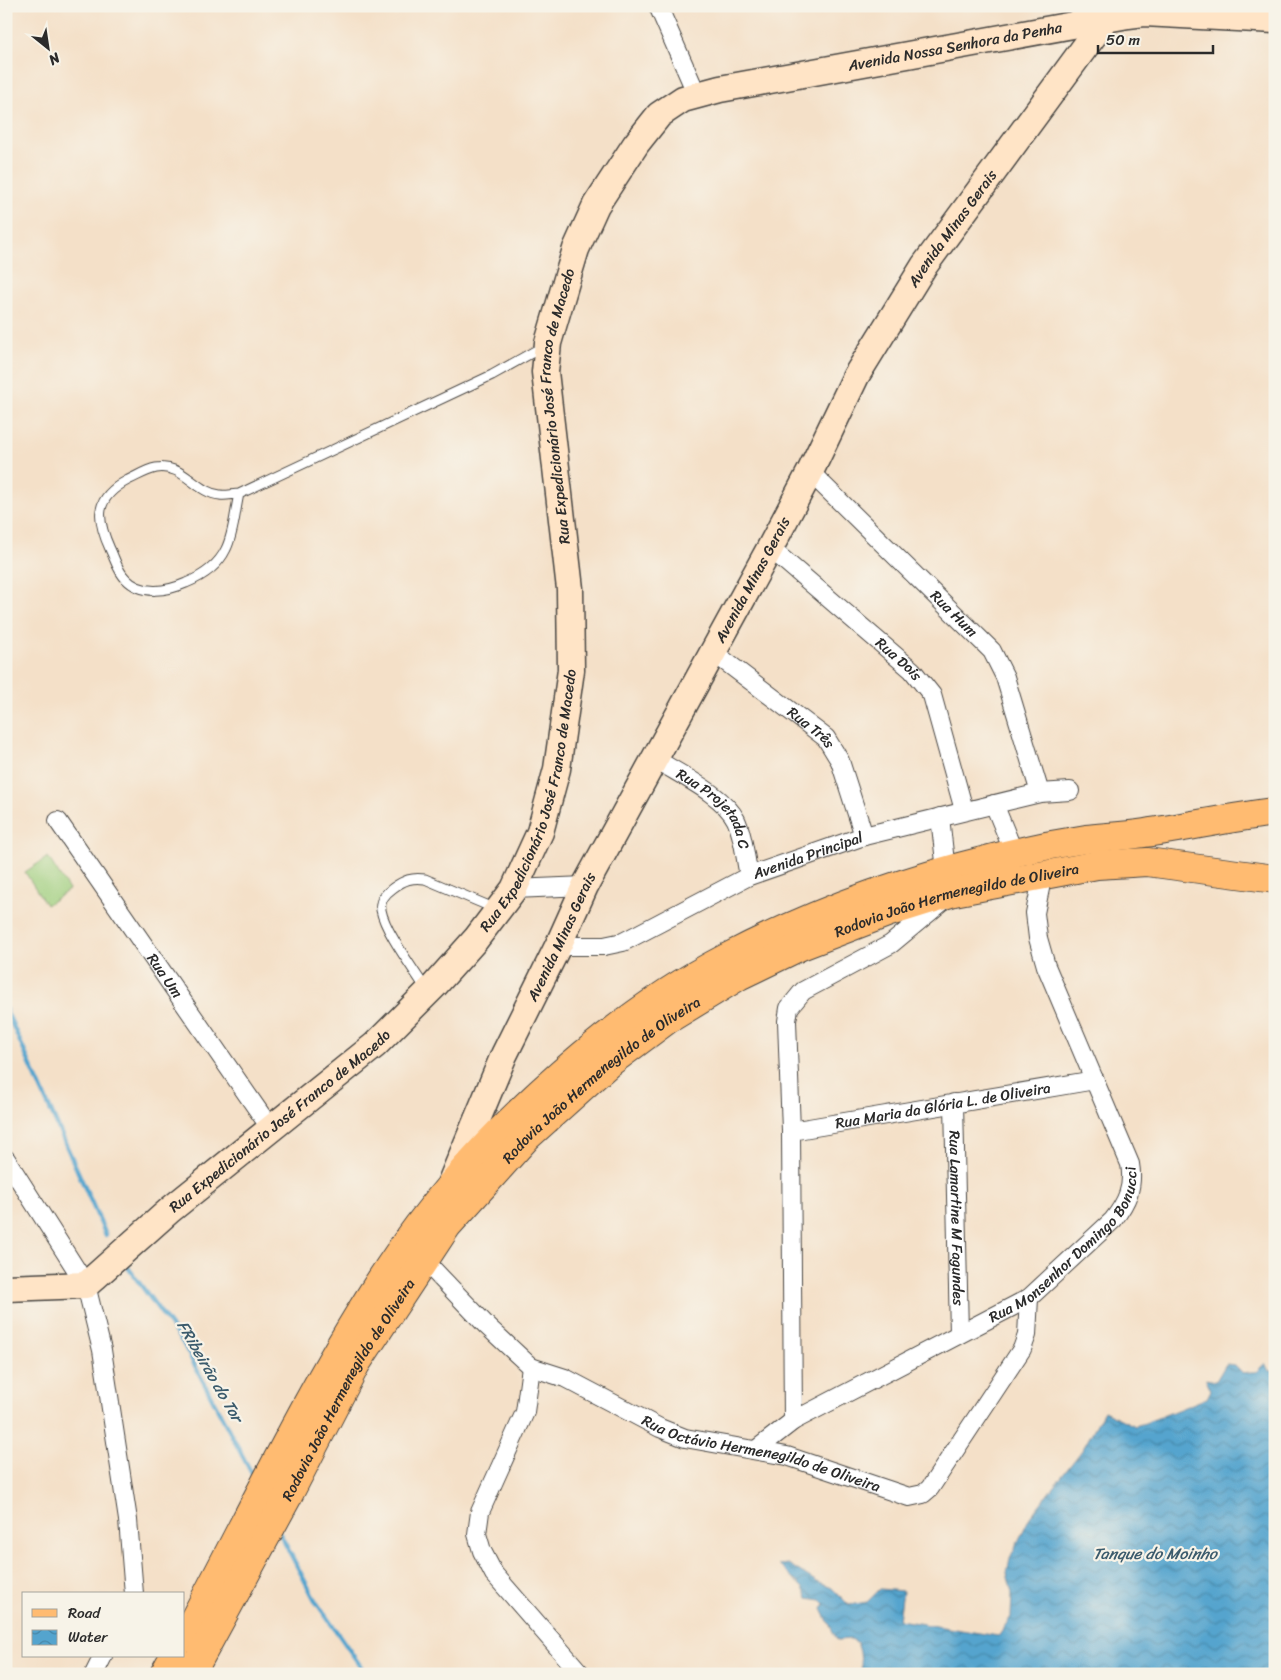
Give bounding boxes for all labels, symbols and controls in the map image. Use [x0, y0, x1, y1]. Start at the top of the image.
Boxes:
street label: Avenida Nossa Senhora da Penha [845, 14, 1065, 79]
north arrow [22, 22, 72, 72]
scale bar [1098, 22, 1214, 54]
text: 50 m [1106, 27, 1141, 53]
text: N [44, 45, 66, 72]
street label: Avenida Minas Gerais [900, 164, 1004, 293]
street label: Rua Expedicionário José Franco de Macedo [532, 265, 583, 546]
street label: Avenida Minas Gerais [707, 512, 797, 649]
street label: Rua Hum [924, 584, 984, 644]
street label: Rua Dois [869, 631, 929, 687]
street label: Rua Expedicionário José Franco de Macedo [473, 667, 584, 937]
street label: Rua Três [782, 700, 842, 753]
street label: Rua Projetada C [671, 761, 757, 852]
street label: Avenida Principal [748, 824, 867, 887]
street label: Rodovia João Hermenegildo de Oliveira [830, 856, 1082, 945]
street label: Avenida Minas Gerais [519, 867, 603, 1007]
street label: Rua Um [140, 948, 190, 1004]
street label: Rodovia João Hermenegildo de Oliveira [496, 989, 706, 1170]
street label: Rua Expedicionário José Franco de Macedo [163, 1023, 397, 1219]
street label: Rua Maria da Glória L. de Oliveira [833, 1075, 1053, 1136]
street label: Rua Lamartine M Fagundes [942, 1130, 971, 1306]
street label: Rua Monsenhor Domingo Bonucci [984, 1164, 1144, 1330]
street label: Rodovia João Hermenegildo de Oliveira [275, 1273, 422, 1506]
water label: FRibeirão do Tor [169, 1314, 253, 1431]
street label: Rua Octávio Hermenegildo de Oliveira [637, 1408, 884, 1500]
water label: Tanque do Moinho [1093, 1539, 1219, 1568]
legend [22, 1592, 185, 1658]
text: Road [68, 1600, 101, 1626]
text: Water [68, 1624, 108, 1650]

